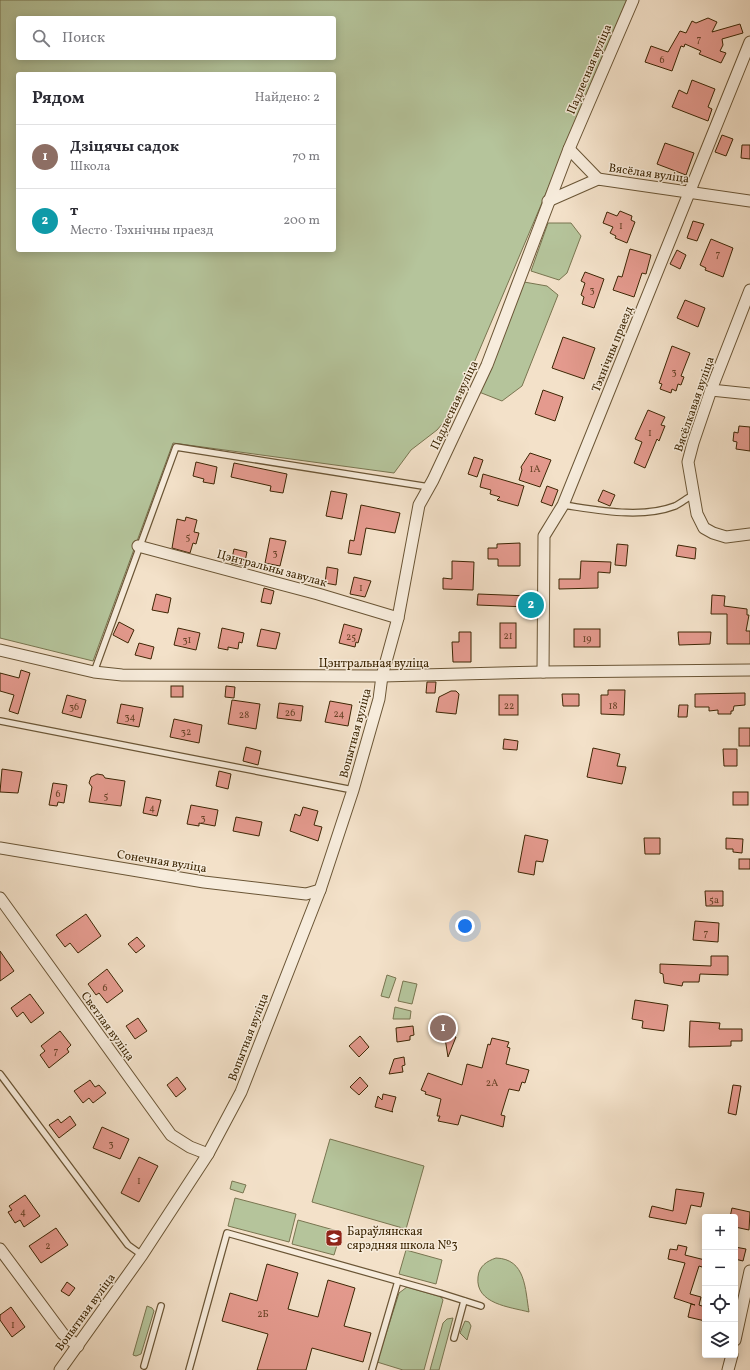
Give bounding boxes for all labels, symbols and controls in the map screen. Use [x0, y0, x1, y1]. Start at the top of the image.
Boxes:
search box [16, 16, 336, 60]
street label: Падлесная вуліца [564, 22, 616, 117]
icon: search [30, 27, 52, 49]
text: Поиск [62, 28, 105, 49]
house number: 7 [697, 32, 702, 46]
house number: 6 [659, 53, 665, 67]
text: Рядом [32, 87, 85, 110]
text: Найдено: 2 [255, 89, 320, 107]
text: Дзіцячы садок [70, 137, 179, 158]
text: 1 [42, 148, 48, 166]
text: 70 m [292, 148, 320, 166]
text: Школа [70, 158, 110, 176]
street label: Вясёлая вуліца [608, 160, 690, 188]
text: т [70, 201, 78, 222]
text: 2 [42, 212, 48, 230]
text: 200 m [283, 212, 320, 230]
house number: 1 [619, 219, 623, 233]
text: Место · Тэхнічны праезд [70, 222, 213, 240]
house number: 7 [716, 247, 721, 261]
house number: 3 [589, 283, 595, 297]
street label: Тэхнічны праезд [588, 304, 637, 395]
street label: Вясёлкавая вуліца [671, 355, 719, 454]
street label: Падлесная вуліца [427, 358, 483, 453]
house number: 3 [671, 365, 677, 379]
house number: 1 [648, 426, 652, 440]
house number: 1А [530, 462, 540, 476]
house number: 5 [186, 530, 191, 544]
house number: 3 [272, 546, 278, 560]
street label: Цэнтральны завулак [215, 547, 329, 592]
house number: 1 [359, 581, 363, 595]
pin: 2 [518, 590, 544, 620]
house number: 21 [503, 629, 513, 643]
house number: 25 [346, 630, 356, 644]
house number: 19 [582, 632, 592, 646]
house number: 31 [182, 633, 192, 647]
street label: Цэнтральная вуліца [319, 656, 429, 672]
street label: Вопытная вуліца [336, 686, 376, 780]
house number: 22 [504, 699, 514, 713]
house number: 18 [609, 699, 617, 713]
house number: 36 [69, 700, 79, 714]
house number: 26 [285, 706, 295, 720]
house number: 24 [333, 707, 345, 721]
house number: 28 [239, 708, 249, 722]
house number: 34 [124, 710, 136, 724]
house number: 32 [181, 725, 191, 739]
house number: 6 [55, 787, 61, 801]
house number: 5 [104, 789, 109, 803]
house number: 4 [149, 801, 155, 815]
house number: 3 [200, 811, 206, 825]
street label: Сонечная вуліца [116, 847, 208, 877]
house number: 5а [709, 893, 719, 907]
your location [455, 916, 475, 936]
house number: 7 [704, 926, 709, 940]
house number: 6 [102, 981, 108, 995]
street label: Светлая вуліца [77, 989, 138, 1064]
street label: Вопытная вуліца [225, 991, 273, 1083]
pin: 1 [430, 1013, 456, 1043]
house number: 7 [54, 1044, 59, 1058]
house number: 2А [486, 1076, 498, 1090]
house number: 3 [108, 1137, 114, 1151]
house number: 1 [137, 1174, 141, 1188]
house number: 4 [20, 1205, 26, 1219]
map controls [702, 1214, 738, 1358]
button: + [702, 1214, 738, 1250]
place label: Бараўлянская сярэдняя школа №3 [347, 1224, 458, 1254]
school or university icon: Бараўлянская сярэдняя школа №3 [324, 1228, 344, 1248]
house number: 2 [45, 1239, 51, 1253]
button: − [702, 1250, 738, 1286]
street label: Вопытная вуліца [52, 1270, 119, 1355]
button: locate [702, 1286, 738, 1322]
house number: 2Б [257, 1307, 269, 1321]
house number: 1 [11, 1318, 15, 1332]
button: layers [702, 1322, 738, 1358]

